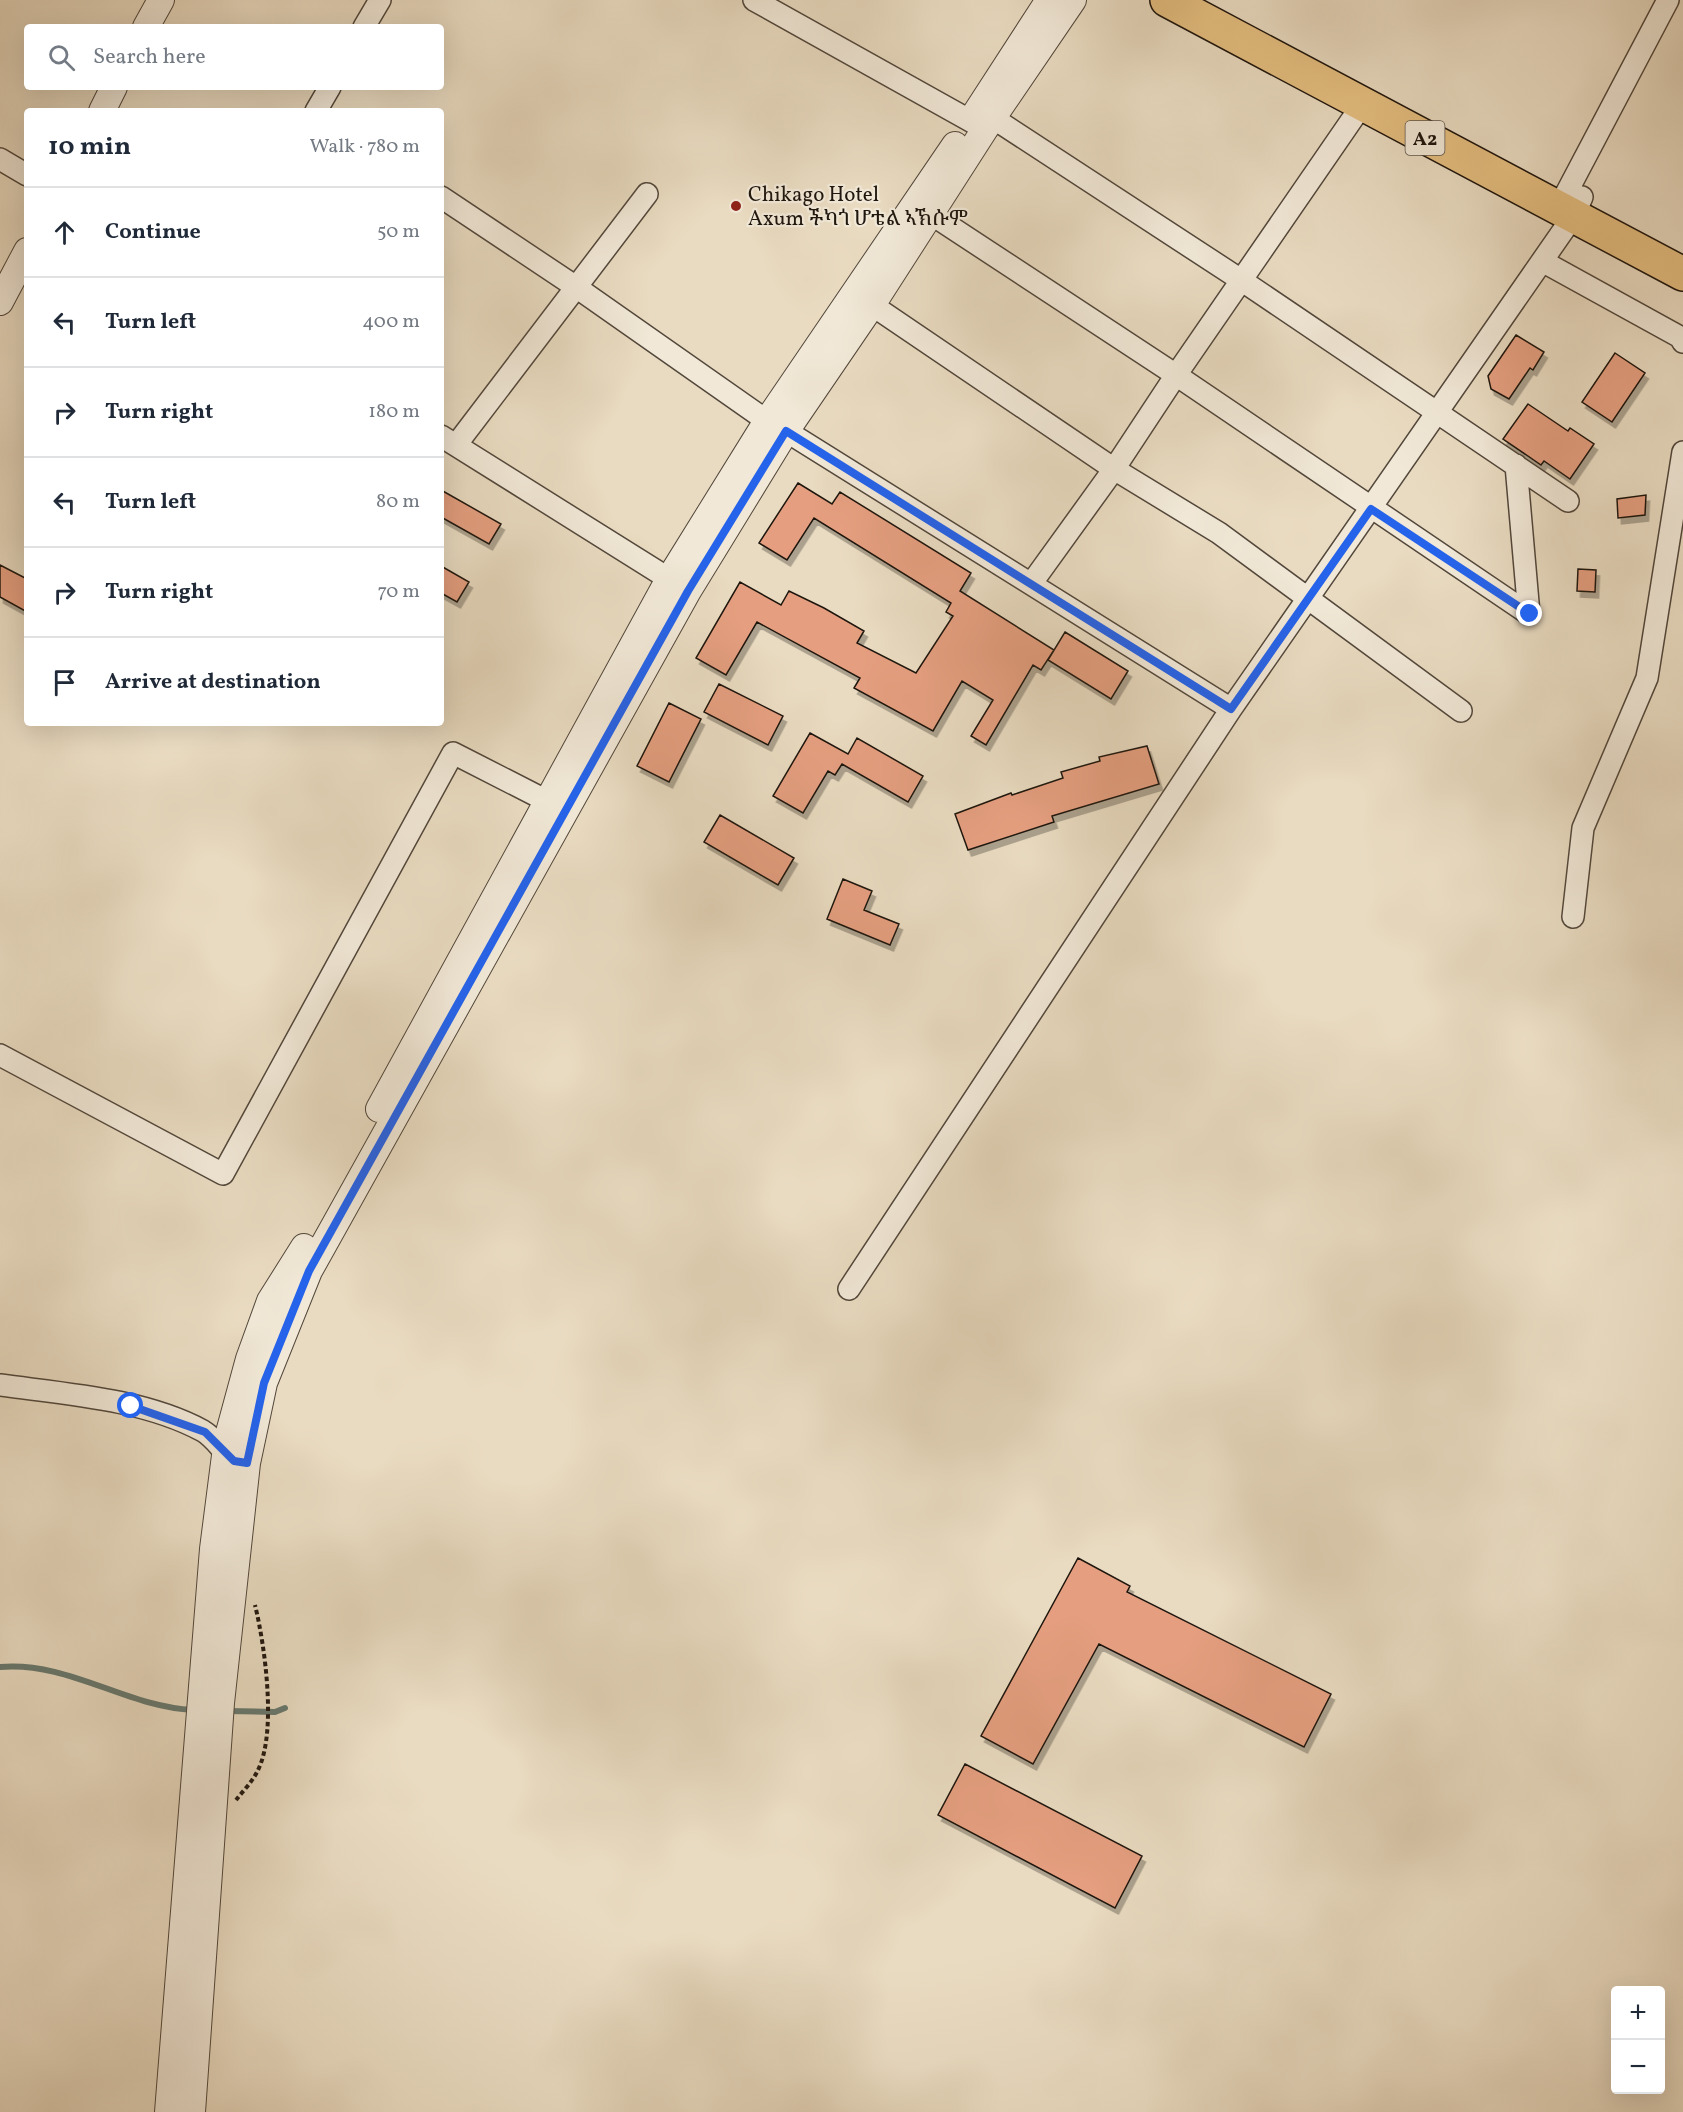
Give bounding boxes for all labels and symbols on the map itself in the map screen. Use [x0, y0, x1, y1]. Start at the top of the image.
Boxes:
road number: A2 [1406, 121, 1444, 155]
place label: Chikago Hotel Axum ችካጎ ሆቴል ኣኽሱም [748, 181, 968, 234]
marker: Chikago Hotel Axum ችካጎ ሆቴል ኣኽሱም [729, 199, 743, 213]
route end [1516, 600, 1542, 626]
route start [117, 1392, 143, 1418]

